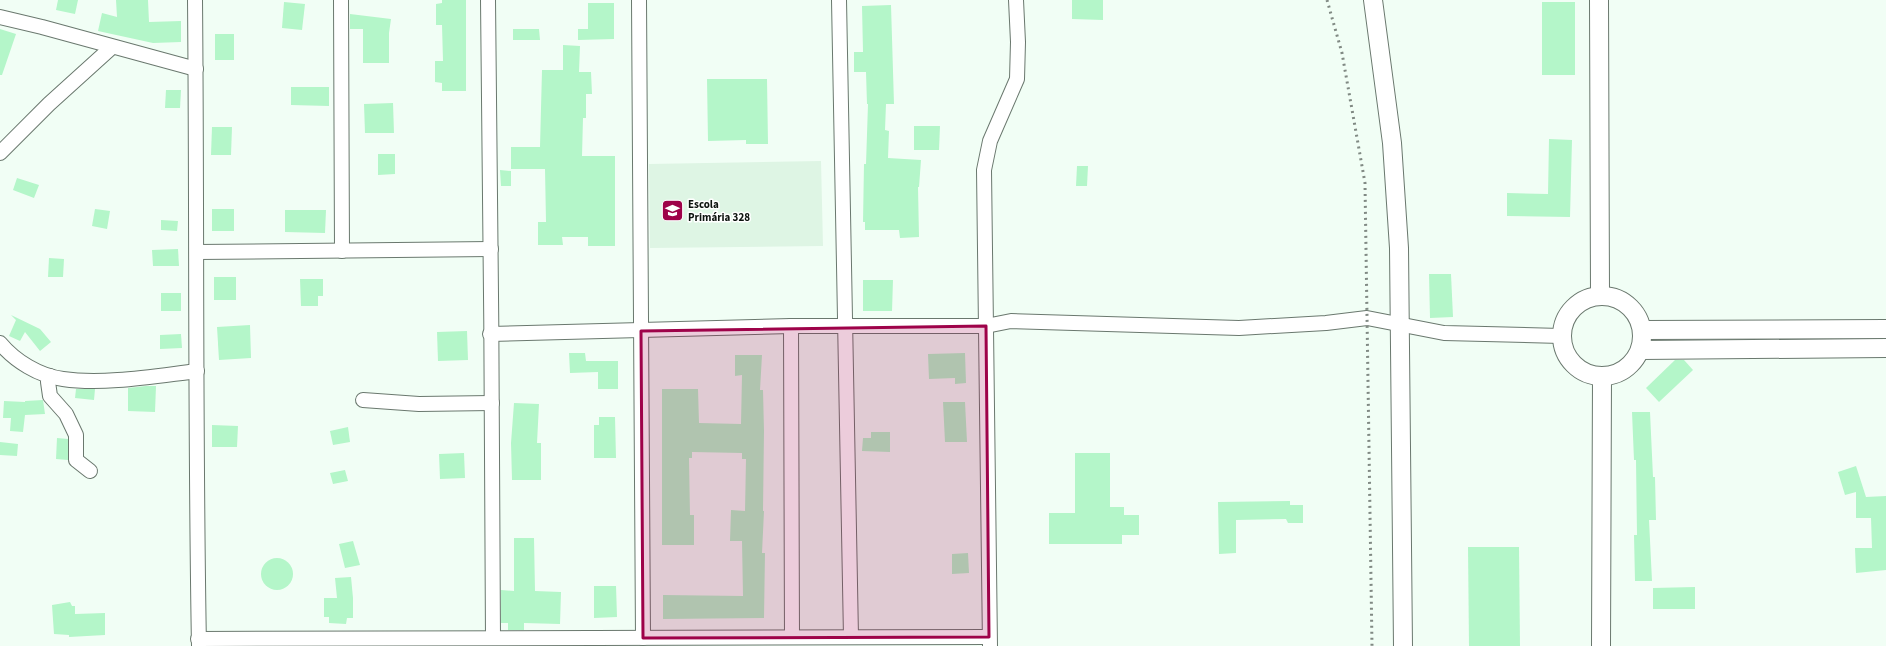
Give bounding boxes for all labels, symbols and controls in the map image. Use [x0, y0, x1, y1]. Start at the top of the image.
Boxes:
school or university icon: Escola Primária 328 [659, 197, 685, 223]
place label: Escola Primária 328 [688, 197, 750, 225]

